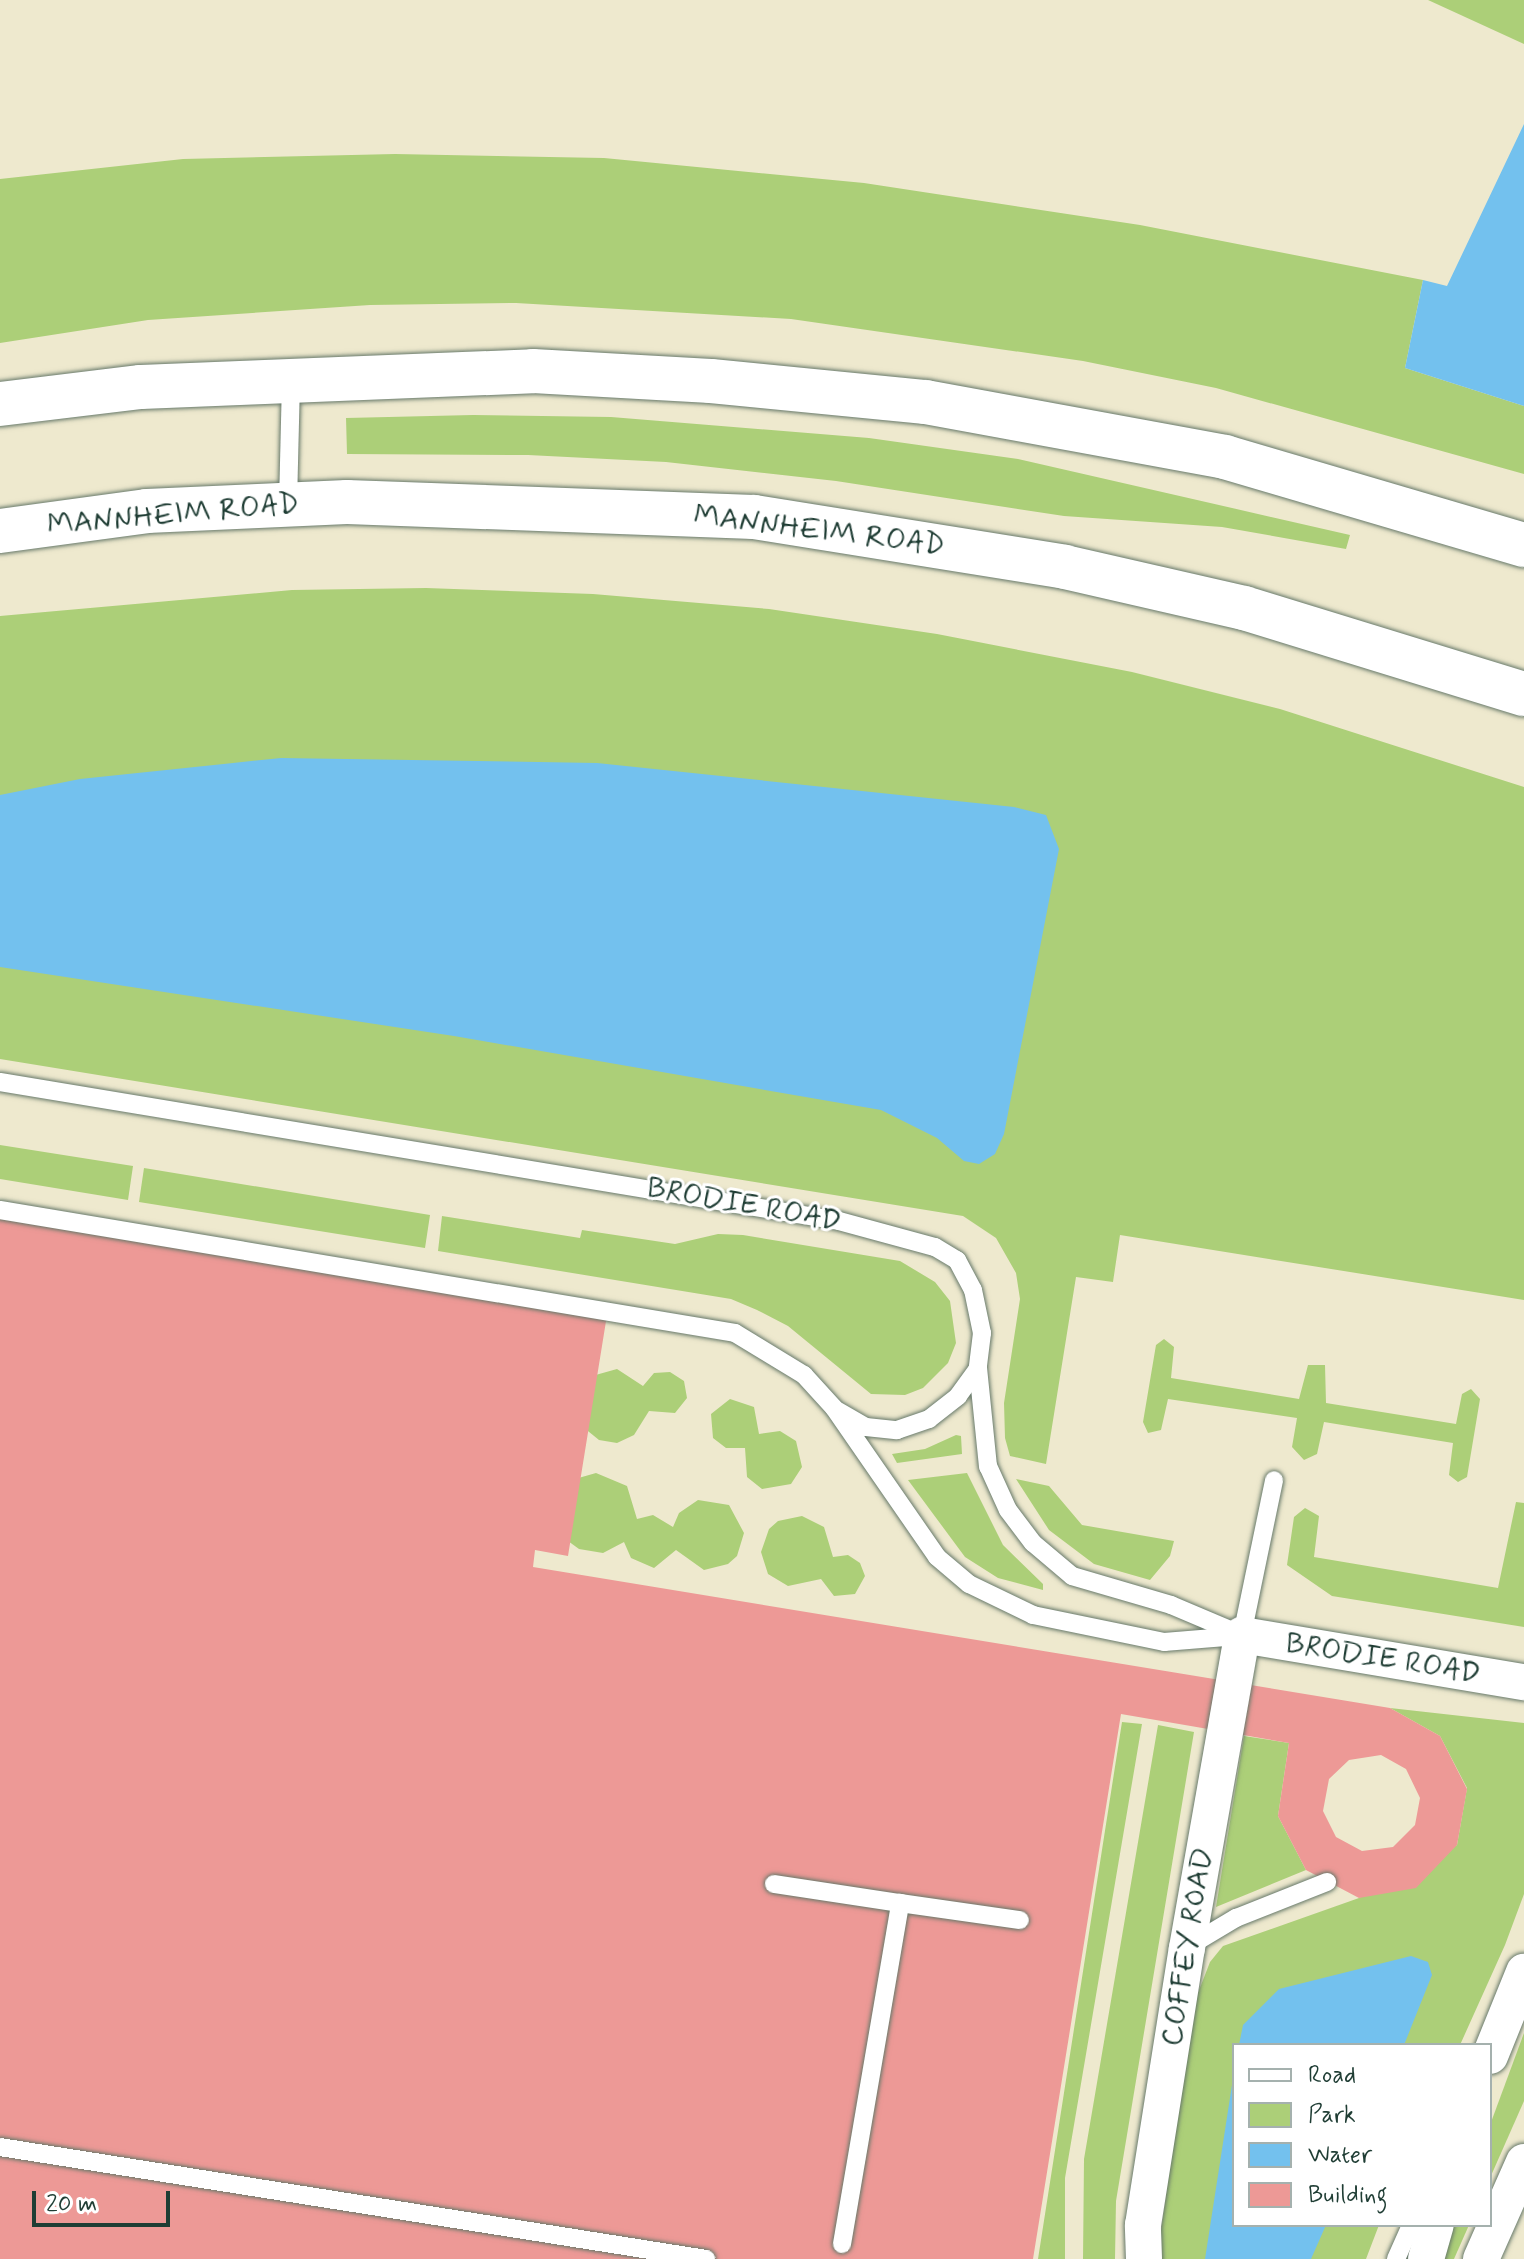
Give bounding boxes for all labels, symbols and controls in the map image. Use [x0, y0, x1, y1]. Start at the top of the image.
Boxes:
street label: MANNHEIM ROAD [47, 486, 299, 544]
street label: MANNHEIM ROAD [693, 498, 945, 564]
street label: BRODIE ROAD [644, 1170, 844, 1240]
street label: BRODIE ROAD [1283, 1626, 1483, 1692]
street label: COFFEY ROAD [1155, 1845, 1221, 2049]
legend [1232, 2043, 1492, 2227]
text: Road [1308, 2060, 1356, 2091]
text: Park [1308, 2100, 1356, 2131]
text: Water [1308, 2140, 1372, 2171]
scale bar [36, 2175, 174, 2225]
text: Building [1308, 2180, 1388, 2211]
text: 20 m [46, 2189, 97, 2220]

